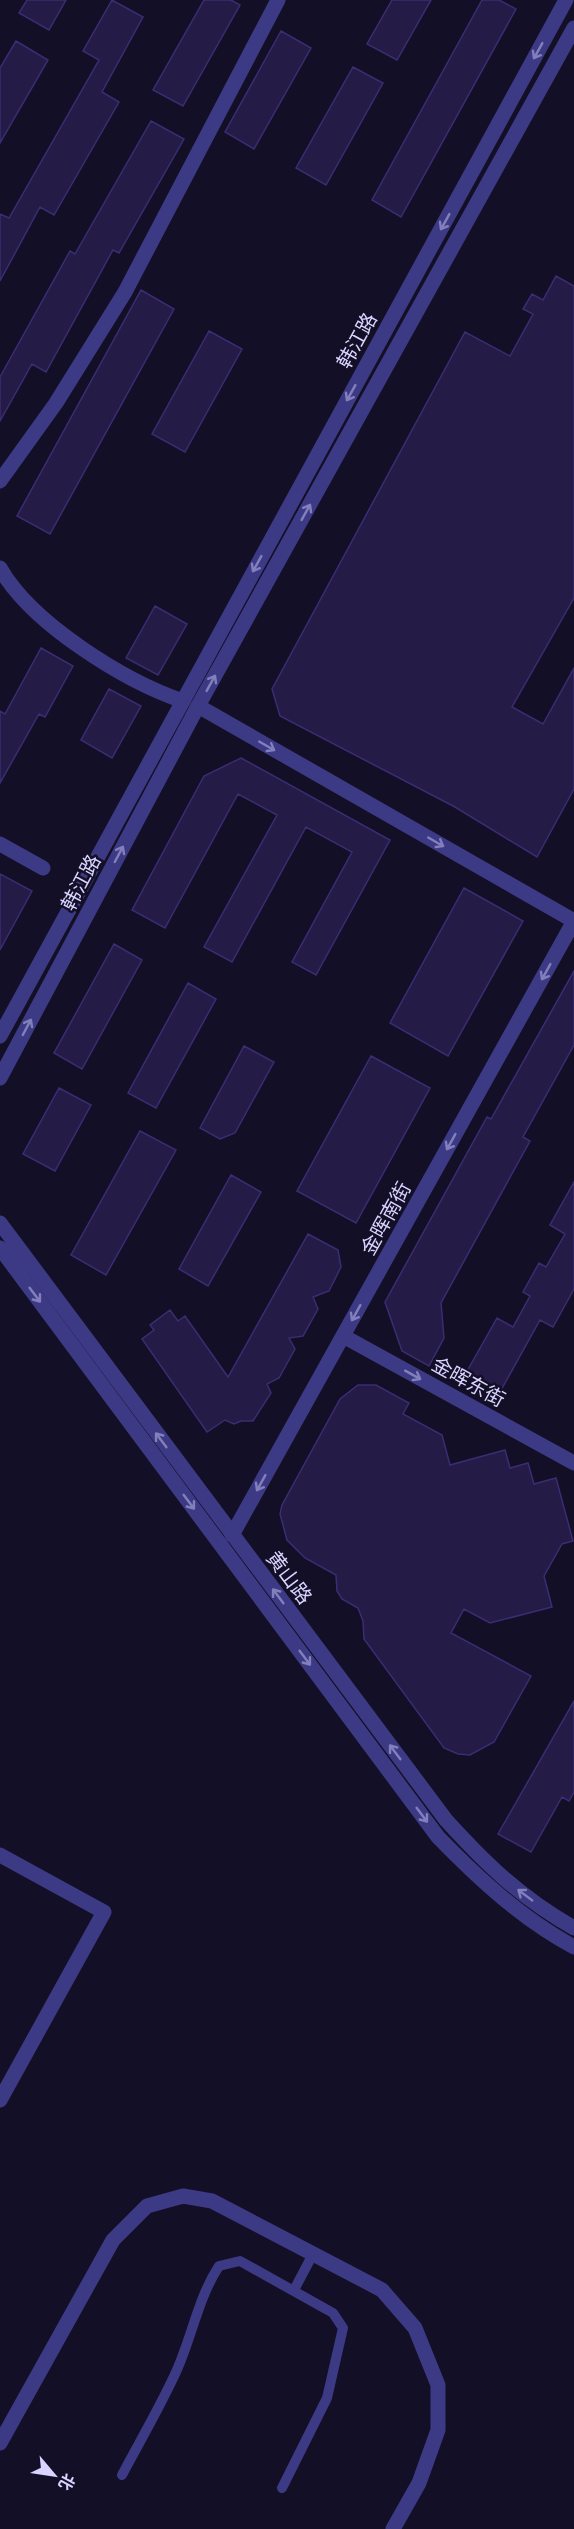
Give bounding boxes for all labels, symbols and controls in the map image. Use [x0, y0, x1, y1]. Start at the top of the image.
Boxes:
one-way arrow [532, 42, 543, 60]
one-way arrow [439, 213, 450, 231]
street label: 韩江路 [331, 308, 381, 372]
one-way arrow [345, 384, 356, 402]
one-way arrow [300, 504, 312, 521]
one-way arrow [251, 555, 262, 573]
one-way arrow [206, 674, 217, 692]
one-way arrow [258, 740, 275, 752]
one-way arrow [427, 837, 444, 849]
one-way arrow [114, 846, 125, 864]
street label: 韩江路 [55, 850, 105, 914]
one-way arrow [539, 963, 551, 980]
one-way arrow [22, 1018, 34, 1036]
one-way arrow [445, 1133, 456, 1151]
street label: 金晖南街 [355, 1177, 415, 1259]
one-way arrow [29, 1286, 41, 1302]
one-way arrow [350, 1304, 362, 1321]
street label: 金晖东街 [428, 1351, 510, 1411]
one-way arrow [403, 1370, 421, 1381]
one-way arrow [155, 1432, 168, 1448]
one-way arrow [255, 1474, 267, 1491]
one-way arrow [183, 1493, 195, 1509]
street label: 黄山路 [262, 1546, 318, 1608]
one-way arrow [272, 1588, 285, 1604]
one-way arrow [299, 1650, 312, 1666]
one-way arrow [389, 1744, 402, 1760]
one-way arrow [415, 1806, 428, 1822]
one-way arrow [518, 1889, 534, 1902]
north arrow [24, 2445, 84, 2505]
text: 北 [55, 2471, 80, 2494]

